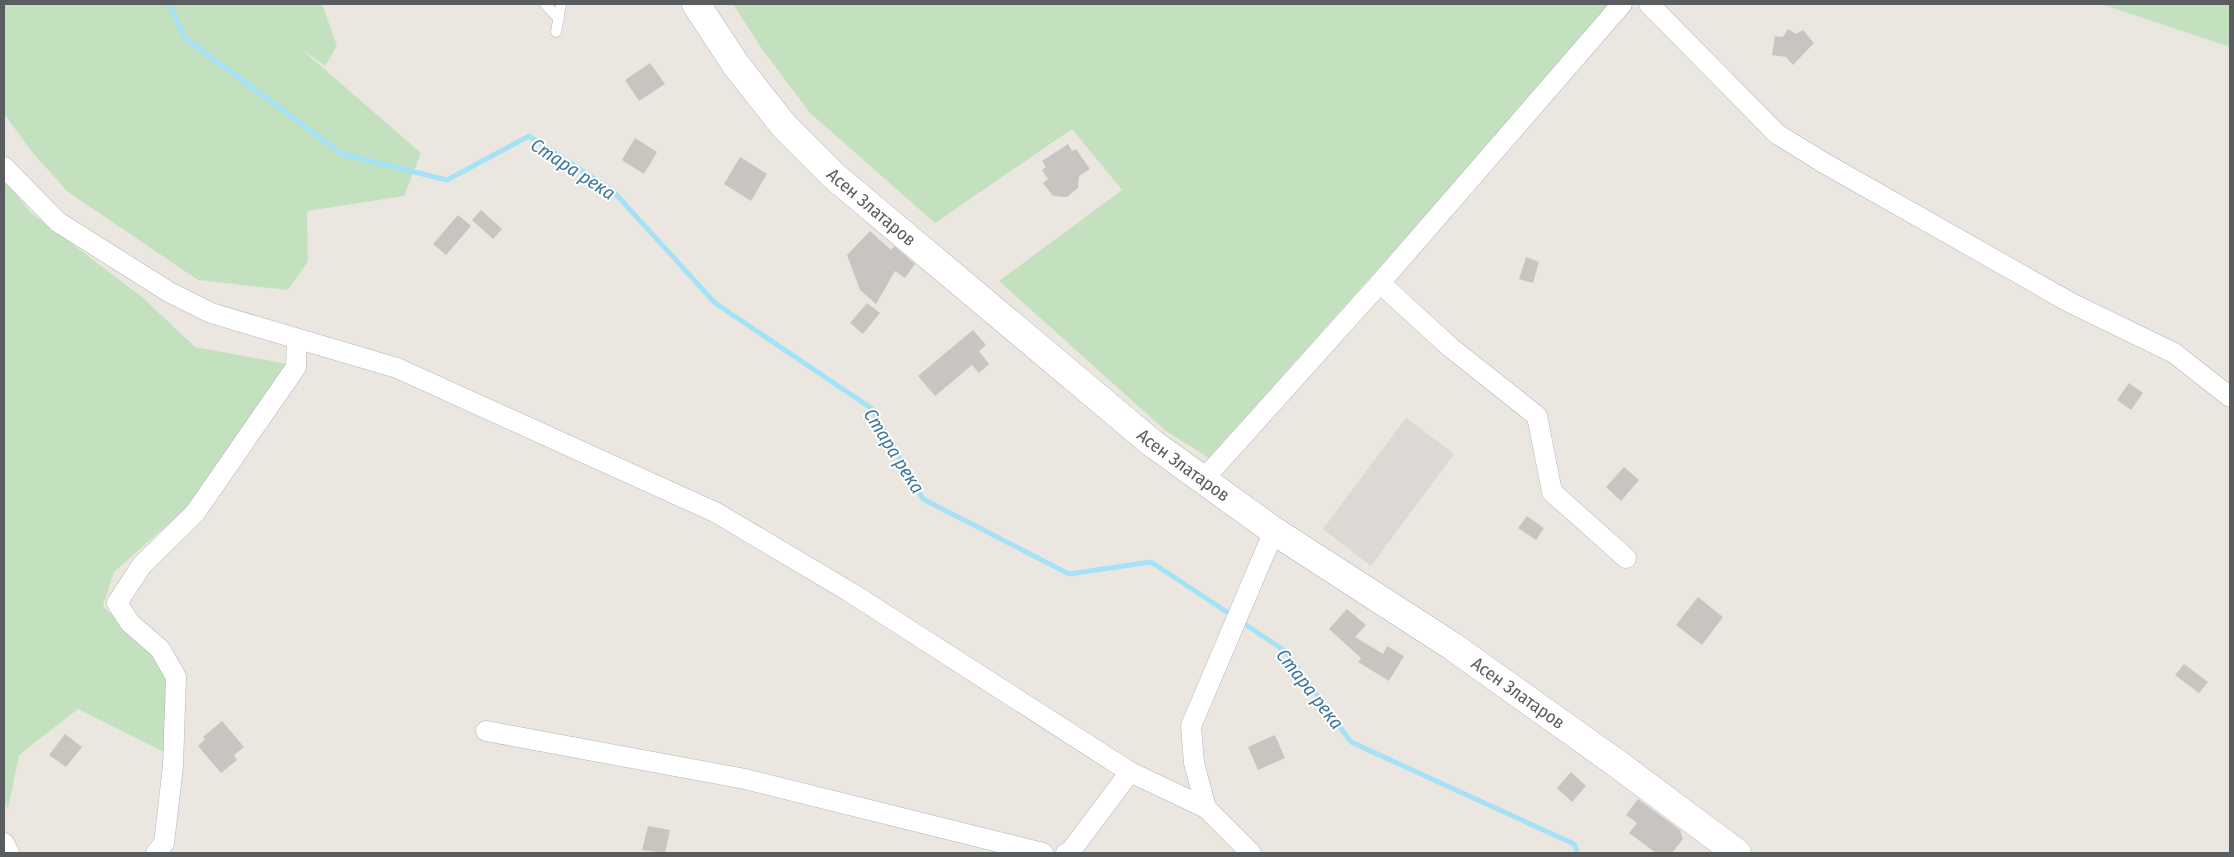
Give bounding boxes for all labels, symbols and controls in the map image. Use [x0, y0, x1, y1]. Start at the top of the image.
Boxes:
water label: Стара река [527, 133, 619, 205]
street label: Асен Златаров [822, 164, 920, 251]
water label: Стара река [859, 404, 929, 498]
street label: Асен Златаров [1132, 424, 1234, 506]
water label: Стара река [1271, 644, 1349, 734]
street label: Асен Златаров [1467, 652, 1569, 734]

